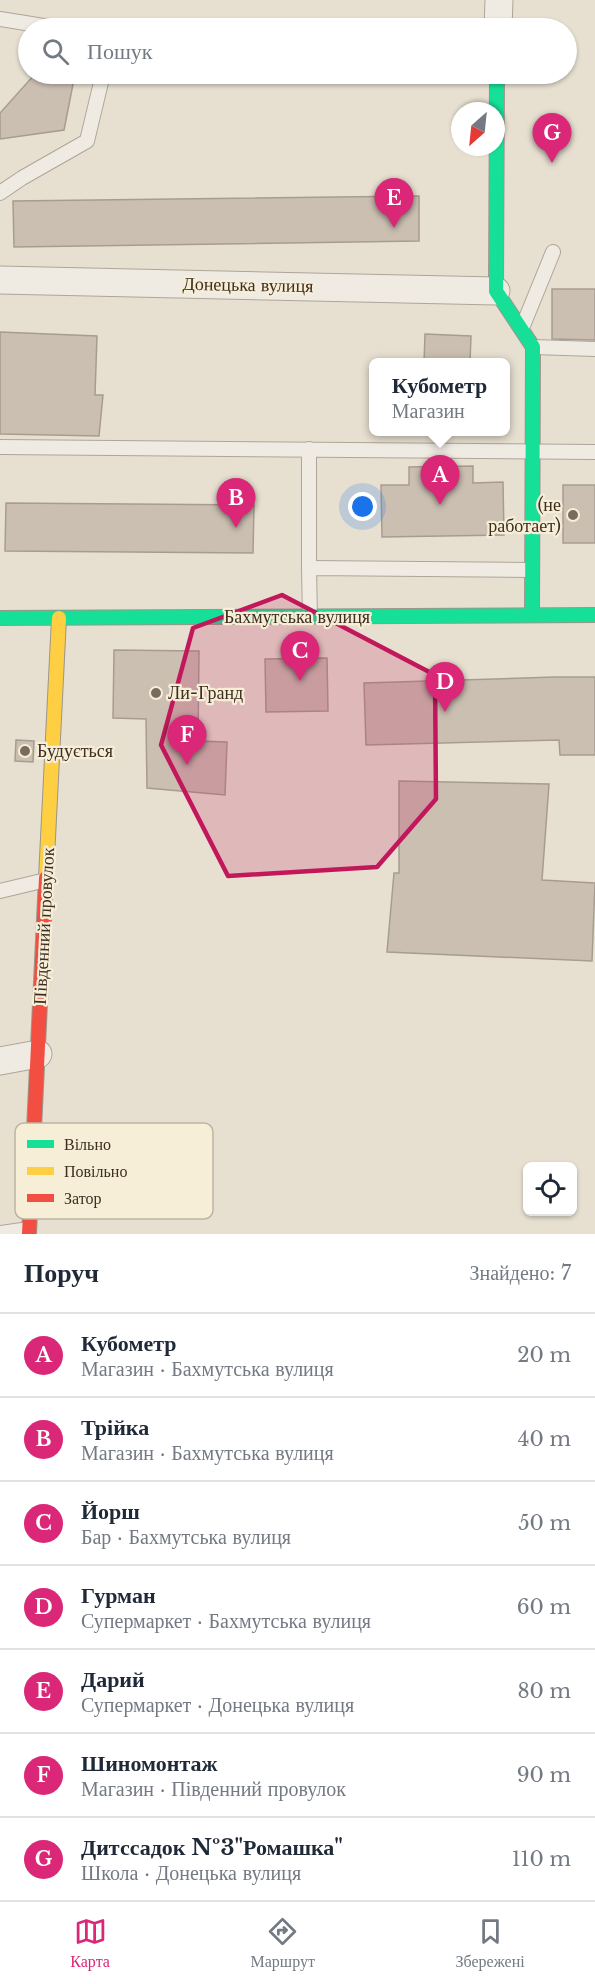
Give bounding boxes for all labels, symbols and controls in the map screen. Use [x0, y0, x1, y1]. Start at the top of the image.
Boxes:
search box [18, 18, 577, 84]
icon: search [39, 35, 72, 68]
text: Пошук [87, 38, 153, 65]
north arrow [451, 102, 505, 156]
pin: G [532, 114, 572, 163]
pin: E [374, 178, 414, 228]
street label: Донецька вулиця [182, 273, 314, 297]
popup [369, 358, 510, 436]
text: Кубометр [392, 372, 487, 399]
text: Магазин [392, 399, 465, 423]
pin: A [420, 456, 460, 505]
pin: B [216, 478, 256, 528]
your location [348, 492, 377, 521]
place label: (не работает) [488, 494, 561, 537]
marker: (не работает) [566, 508, 580, 522]
street label: Бахмутська вулиця [224, 606, 370, 628]
pin: C [280, 632, 320, 681]
pin: D [426, 662, 464, 712]
place label: Ли-Гранд [168, 682, 243, 704]
marker: Ли-Гранд [149, 686, 163, 700]
pin: F [168, 716, 207, 765]
place label: Будується [37, 740, 113, 762]
marker: Будується [18, 744, 32, 758]
street label: Південний провулок [29, 847, 59, 1005]
legend [15, 1123, 213, 1219]
text: Вільно [64, 1134, 111, 1154]
text: Повільно [64, 1161, 127, 1181]
map controls [523, 1162, 577, 1216]
button: locate [523, 1162, 577, 1216]
text: Затор [64, 1188, 101, 1208]
text: Поруч [24, 1257, 99, 1289]
text: Знайдено: 7 [469, 1261, 571, 1285]
text: Кубометр [81, 1330, 176, 1357]
text: A [35, 1343, 52, 1367]
text: 20 m [517, 1343, 571, 1367]
text: Магазин · Бахмутська вулиця [81, 1357, 334, 1381]
text: Трійка [81, 1414, 149, 1441]
text: B [36, 1427, 51, 1451]
text: 40 m [518, 1427, 571, 1451]
text: Магазин · Бахмутська вулиця [81, 1441, 334, 1465]
text: Йорш [81, 1498, 140, 1525]
text: C [35, 1511, 52, 1535]
text: 50 m [518, 1511, 571, 1535]
text: Бар · Бахмутська вулиця [81, 1525, 291, 1549]
text: Гурман [81, 1582, 156, 1609]
text: D [34, 1595, 53, 1619]
text: 60 m [517, 1595, 571, 1619]
text: Супермаркет · Бахмутська вулиця [81, 1609, 371, 1633]
text: Дарий [81, 1666, 145, 1693]
text: E [36, 1679, 51, 1703]
text: 80 m [517, 1679, 571, 1703]
text: Супермаркет · Донецька вулиця [81, 1693, 354, 1717]
text: Шиномонтаж [81, 1750, 218, 1777]
text: F [37, 1763, 50, 1787]
text: 90 m [517, 1763, 571, 1787]
text: Магазин · Південний провулок [81, 1777, 346, 1801]
text: Дитссадок №3"Ромашка" [81, 1834, 343, 1861]
text: G [35, 1847, 52, 1871]
text: 110 m [512, 1847, 571, 1871]
text: Школа · Донецька вулиця [81, 1861, 301, 1885]
tab: Карта [70, 1915, 110, 1971]
tab: Маршрут [251, 1915, 315, 1971]
tab: Збережені [456, 1915, 525, 1971]

